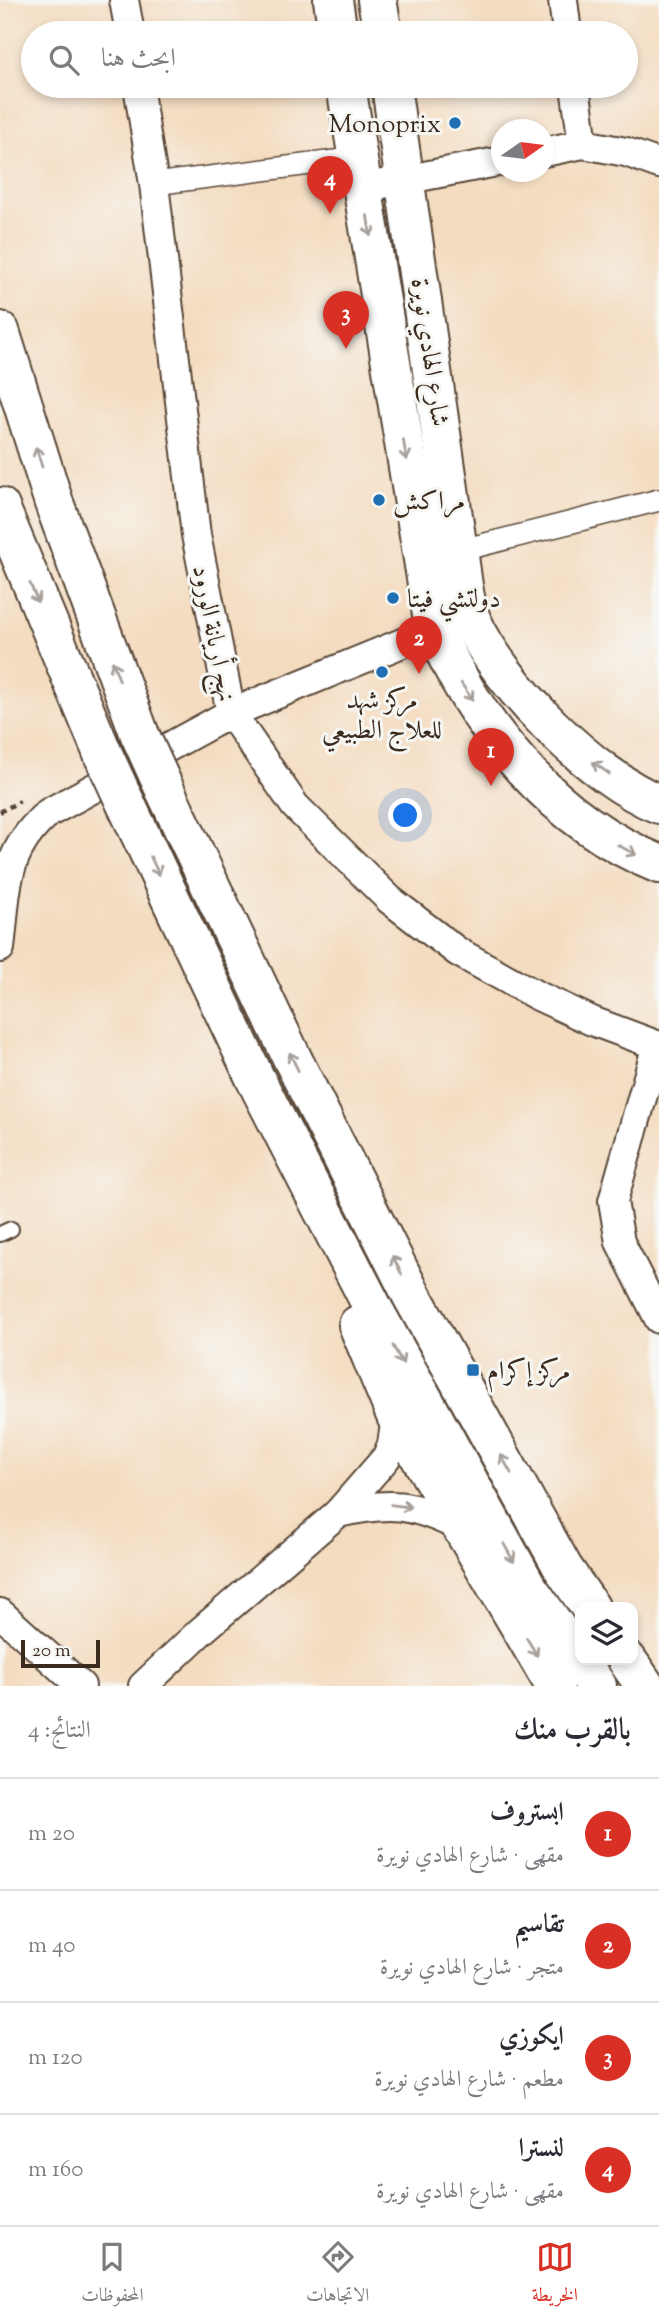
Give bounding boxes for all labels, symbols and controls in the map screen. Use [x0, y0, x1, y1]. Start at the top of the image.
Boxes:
search box [21, 21, 638, 98]
icon: search [45, 41, 83, 79]
text: ابحث هنا [101, 41, 176, 78]
place label: Monoprix [328, 107, 441, 144]
marker: Monoprix [447, 115, 463, 131]
north arrow [491, 119, 554, 182]
pin: 4 [307, 156, 353, 214]
one-way arrow [363, 214, 376, 237]
street label: شارع الهادي نويرة [399, 276, 457, 429]
pin: 3 [323, 291, 369, 349]
one-way arrow [399, 438, 412, 461]
one-way arrow [32, 447, 45, 469]
place label: مراكش [393, 484, 465, 521]
marker: مراكش [371, 492, 387, 508]
street label: نهج أريانة الورود [178, 562, 245, 706]
one-way arrow [29, 582, 42, 603]
place label: دولتشي فيتا [407, 582, 501, 622]
marker: دولتشي فيتا [385, 590, 401, 606]
pin: 2 [396, 616, 442, 674]
one-way arrow [109, 661, 121, 683]
marker: مركز شهد للعلاج الطبيعي [374, 664, 390, 680]
one-way arrow [460, 682, 474, 701]
place label: مركز شهد للعلاج الطبيعي [322, 683, 442, 753]
pin: 1 [468, 728, 514, 786]
one-way arrow [592, 761, 611, 775]
your location [388, 798, 422, 832]
one-way arrow [616, 843, 636, 857]
one-way arrow [149, 855, 162, 876]
one-way arrow [287, 1052, 300, 1073]
one-way arrow [389, 1255, 403, 1276]
one-way arrow [391, 1344, 405, 1364]
place label: مركز إكرام [487, 1354, 571, 1393]
marker: مركز إكرام [465, 1362, 481, 1378]
one-way arrow [499, 1455, 513, 1475]
one-way arrow [389, 1500, 412, 1513]
one-way arrow [502, 1543, 516, 1563]
map controls [575, 1602, 638, 1665]
button: layers [575, 1602, 638, 1665]
one-way arrow [526, 1636, 539, 1657]
scale bar [21, 1637, 100, 1669]
text: 20 m [32, 1638, 71, 1665]
text: بالقرب منك [514, 1710, 631, 1753]
text: النتائج: 4 [28, 1715, 91, 1748]
text: ابستروف [490, 1795, 564, 1832]
text: 20 m [28, 1818, 75, 1851]
text: 1 [604, 1818, 612, 1851]
text: مقهى · شارع الهادي نويرة [376, 1840, 564, 1873]
text: تقاسيم [514, 1907, 564, 1944]
text: 40 m [28, 1930, 76, 1963]
text: 2 [603, 1930, 613, 1963]
text: متجر · شارع الهادي نويرة [380, 1952, 564, 1985]
text: ايكوزي [499, 2019, 564, 2056]
text: 120 m [28, 2042, 83, 2075]
text: 3 [603, 2042, 613, 2075]
text: مطعم · شارع الهادي نويرة [374, 2064, 564, 2097]
text: لنسترا [518, 2131, 564, 2168]
text: 160 m [28, 2154, 83, 2187]
text: 4 [602, 2154, 614, 2187]
text: مقهى · شارع الهادي نويرة [376, 2176, 564, 2209]
tab: المحفوظات [81, 2238, 144, 2313]
tab: الاتجاهات [306, 2238, 369, 2313]
tab: الخريطة [532, 2238, 578, 2313]

